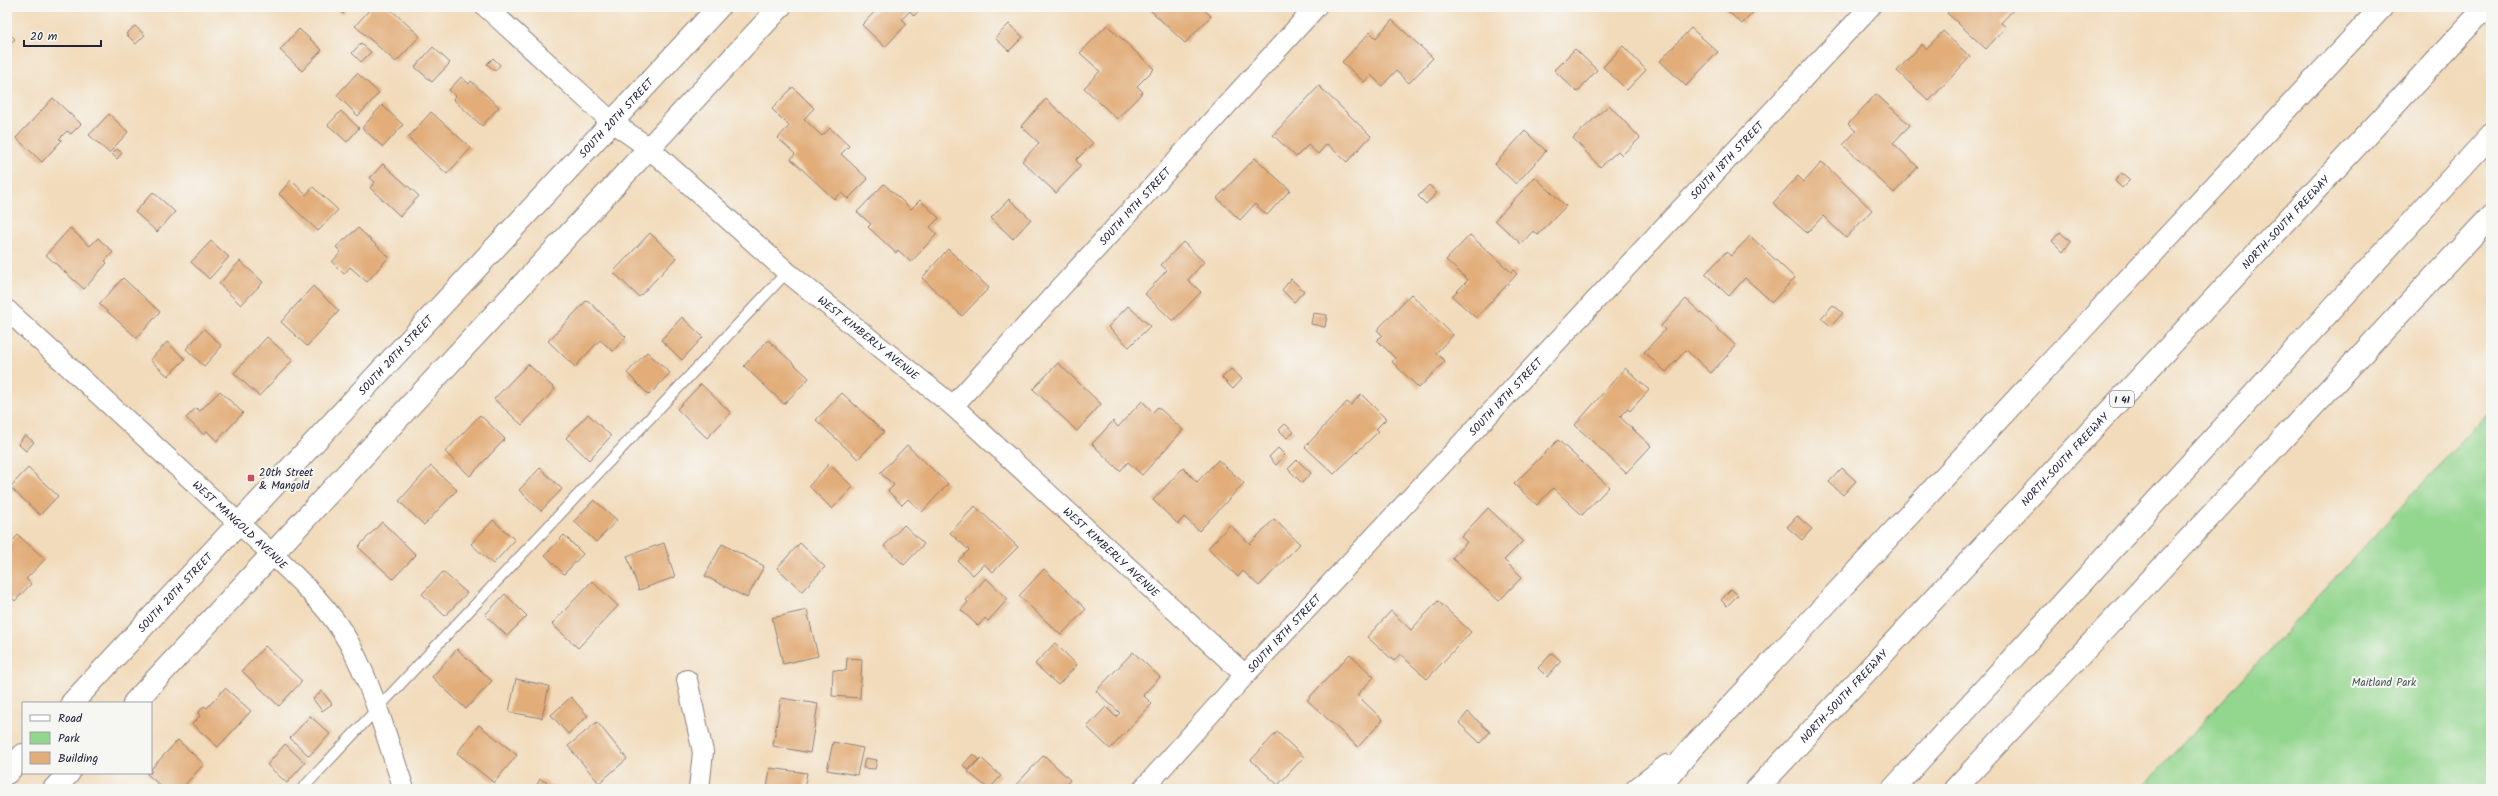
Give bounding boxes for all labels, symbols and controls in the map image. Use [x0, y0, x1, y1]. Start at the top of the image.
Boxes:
scale bar [24, 22, 101, 48]
text: 20 m [30, 27, 58, 46]
street label: SOUTH 20TH STREET [575, 74, 659, 162]
street label: SOUTH 18TH STREET [1686, 117, 1769, 204]
street label: SOUTH 19TH STREET [1095, 163, 1177, 250]
street label: NORTH-SOUTH FREEWAY [2238, 171, 2335, 274]
street label: WEST KIMBERLY AVENUE [813, 292, 923, 385]
street label: SOUTH 20TH STREET [354, 311, 439, 400]
street label: SOUTH 18TH STREET [1465, 353, 1548, 441]
road number: I 41 [2110, 391, 2134, 407]
street label: NORTH-SOUTH FREEWAY [2017, 408, 2114, 511]
place label: 20th Street & Mangold [259, 464, 314, 495]
marker: 20th Street & Mangold [246, 473, 256, 483]
street label: WEST MANGOLD AVENUE [188, 477, 292, 575]
street label: WEST KIMBERLY AVENUE [1058, 503, 1164, 602]
street label: SOUTH 20TH STREET [134, 548, 218, 637]
street label: SOUTH 18TH STREET [1243, 590, 1327, 677]
street label: NORTH-SOUTH FREEWAY [1796, 645, 1893, 748]
park label: Maitland Park [2352, 674, 2417, 692]
legend [22, 702, 152, 774]
text: Road [58, 709, 83, 728]
text: Park [58, 729, 80, 748]
text: Building [58, 749, 98, 768]

